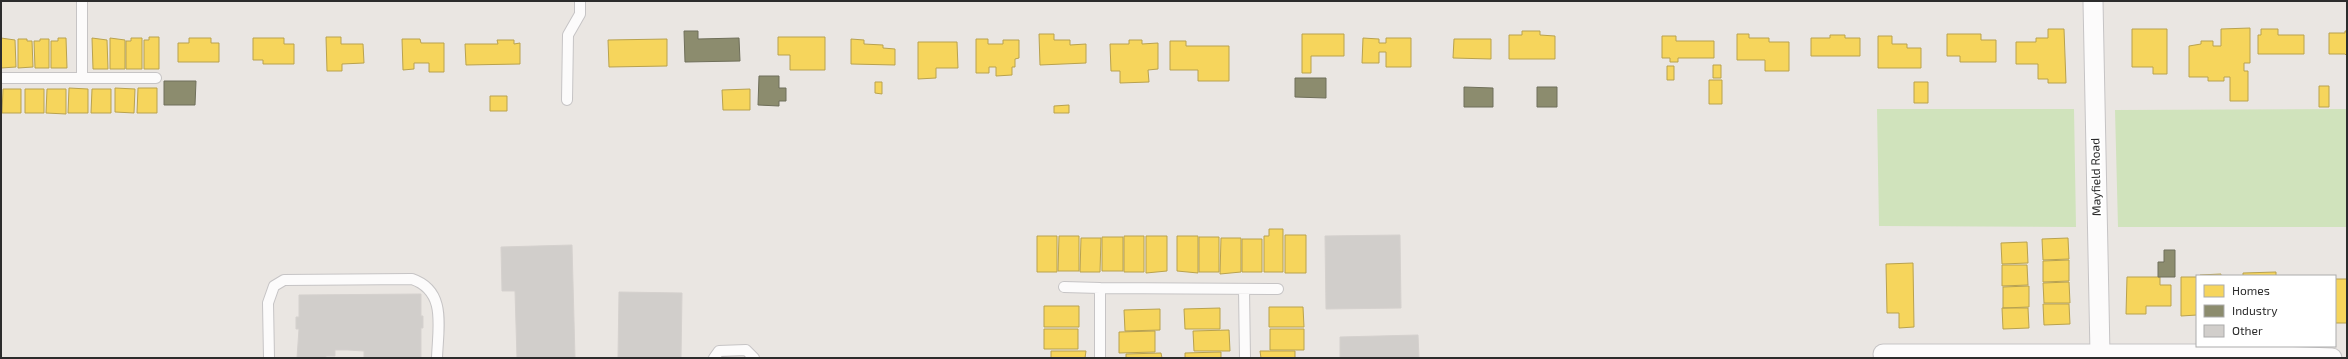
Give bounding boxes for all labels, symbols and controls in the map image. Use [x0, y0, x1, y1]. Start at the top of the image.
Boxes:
street label: Mayfield Road [2087, 138, 2103, 216]
legend [2196, 275, 2336, 347]
text: Homes [2232, 283, 2270, 297]
text: Industry [2232, 303, 2278, 317]
text: Other [2232, 323, 2263, 337]

